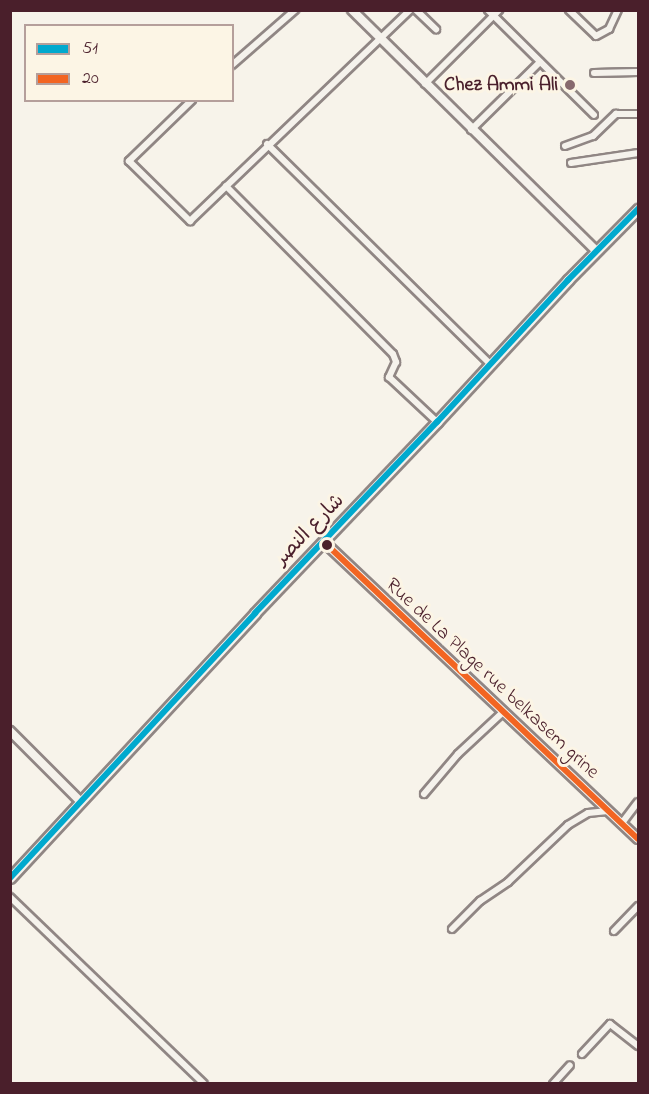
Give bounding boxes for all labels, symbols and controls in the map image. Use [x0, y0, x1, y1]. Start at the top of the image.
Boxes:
legend [24, 24, 234, 102]
text: 51 [82, 36, 98, 62]
text: 20 [82, 66, 99, 92]
place label: Chez Ammi Ali [444, 73, 558, 97]
marker: Chez Ammi Ali [563, 78, 577, 92]
street label: شارع النصر [270, 489, 350, 571]
unlabelled marker [321, 539, 333, 551]
street label: Rue de La Plage rue belkasem grine [380, 574, 604, 784]

